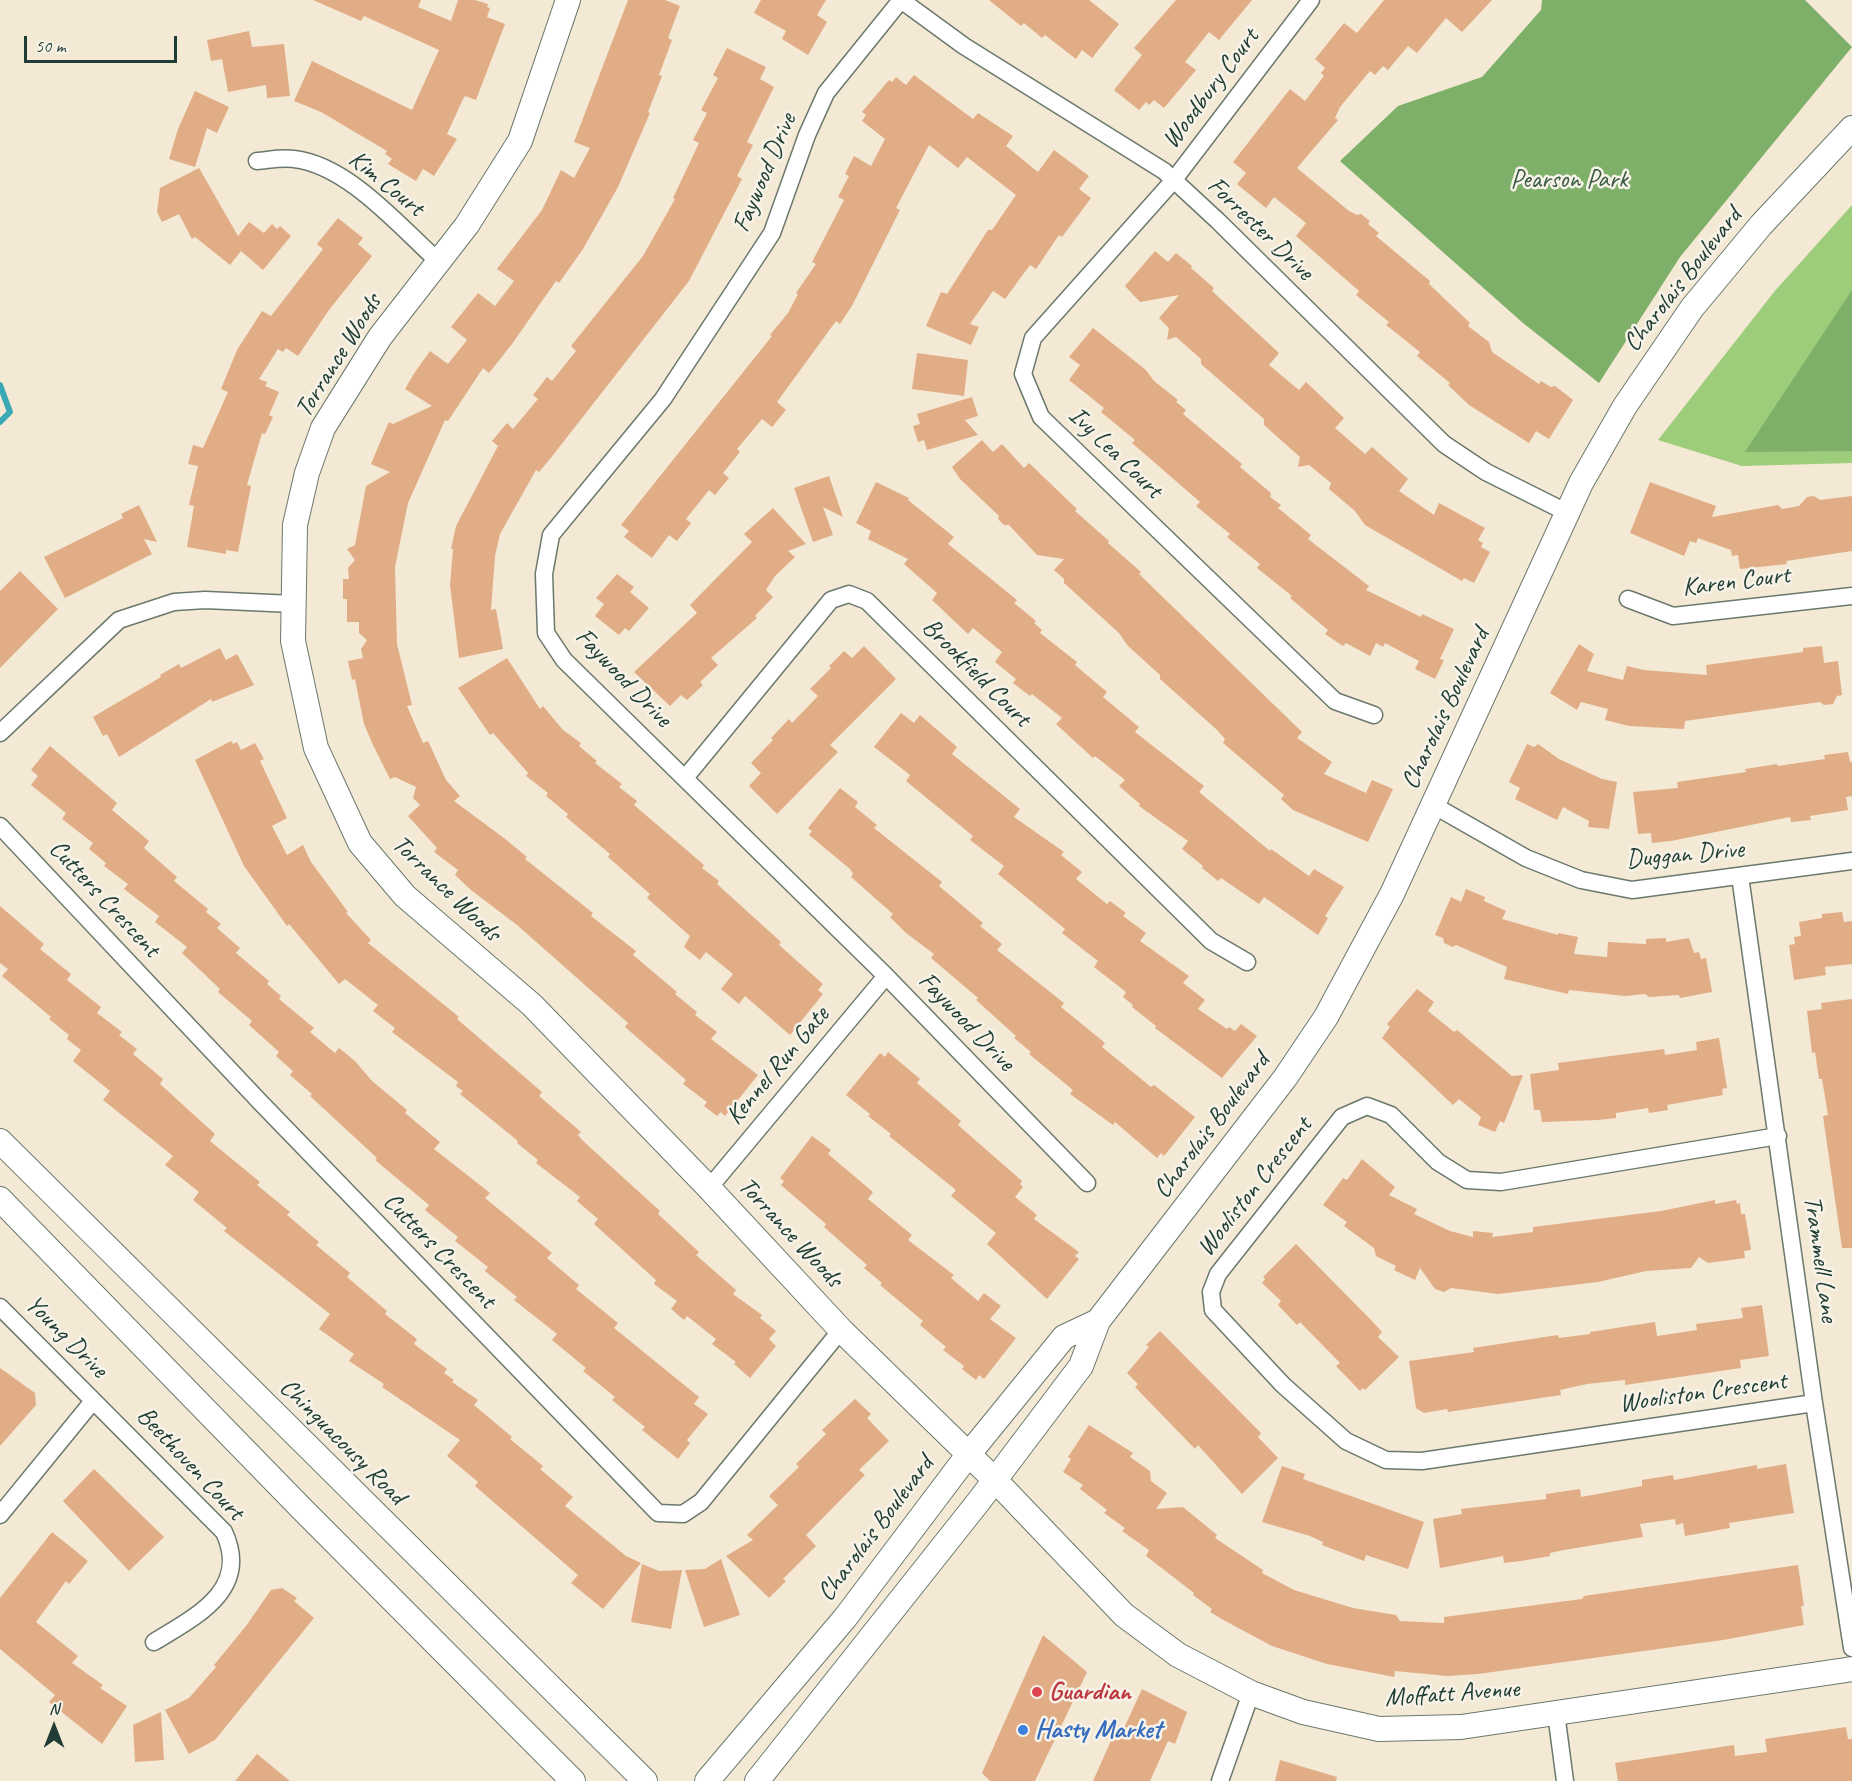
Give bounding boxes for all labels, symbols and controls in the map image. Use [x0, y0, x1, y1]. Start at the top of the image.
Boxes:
street label: Woodbury Court [1156, 23, 1266, 155]
scale bar [27, 24, 180, 62]
text: 50 m [35, 35, 66, 57]
street label: Faywood Drive [726, 109, 804, 237]
street label: Kim Court [342, 144, 430, 224]
park label: Pearson Park [1510, 164, 1628, 196]
street label: Forrester Drive [1200, 171, 1320, 287]
street label: Charolais Boulevard [1617, 202, 1749, 358]
street label: Torrance Woods [289, 288, 389, 424]
street label: Ivy Lea Court [1061, 400, 1169, 506]
street label: Karen Court [1680, 560, 1792, 604]
street label: Brookfield Court [915, 612, 1037, 734]
street label: Faywood Drive [568, 622, 678, 734]
street label: Charolais Boulevard [1395, 624, 1497, 794]
street label: Torrance Woods [385, 829, 507, 949]
street label: Cutters Crescent [42, 834, 166, 964]
street label: Duggan Drive [1625, 834, 1745, 876]
street label: Faywood Drive [911, 966, 1021, 1078]
street label: Kennel Run Gate [720, 1001, 836, 1131]
street label: Charolais Boulevard [1147, 1047, 1277, 1205]
street label: Wooliston Crescent [1191, 1111, 1319, 1263]
street label: Torrance Woods [731, 1171, 849, 1295]
street label: Cutters Crescent [376, 1186, 502, 1316]
street label: Trammell Lane [1796, 1194, 1844, 1324]
street label: Young Drive [18, 1289, 114, 1385]
street label: Wooliston Crescent [1617, 1366, 1789, 1420]
street label: Chinguacousy Road [272, 1372, 412, 1512]
street label: Beethoven Court [129, 1401, 251, 1527]
street label: Charolais Boulevard [811, 1450, 941, 1608]
street label: Moffatt Avenue [1384, 1674, 1520, 1714]
place label: Guardian [1049, 1676, 1131, 1708]
marker: Guardian [1030, 1685, 1044, 1699]
north arrow [24, 1697, 84, 1757]
text: N [49, 1699, 59, 1719]
place label: Hasty Market [1035, 1714, 1161, 1746]
marker: Hasty Market [1016, 1723, 1030, 1737]

